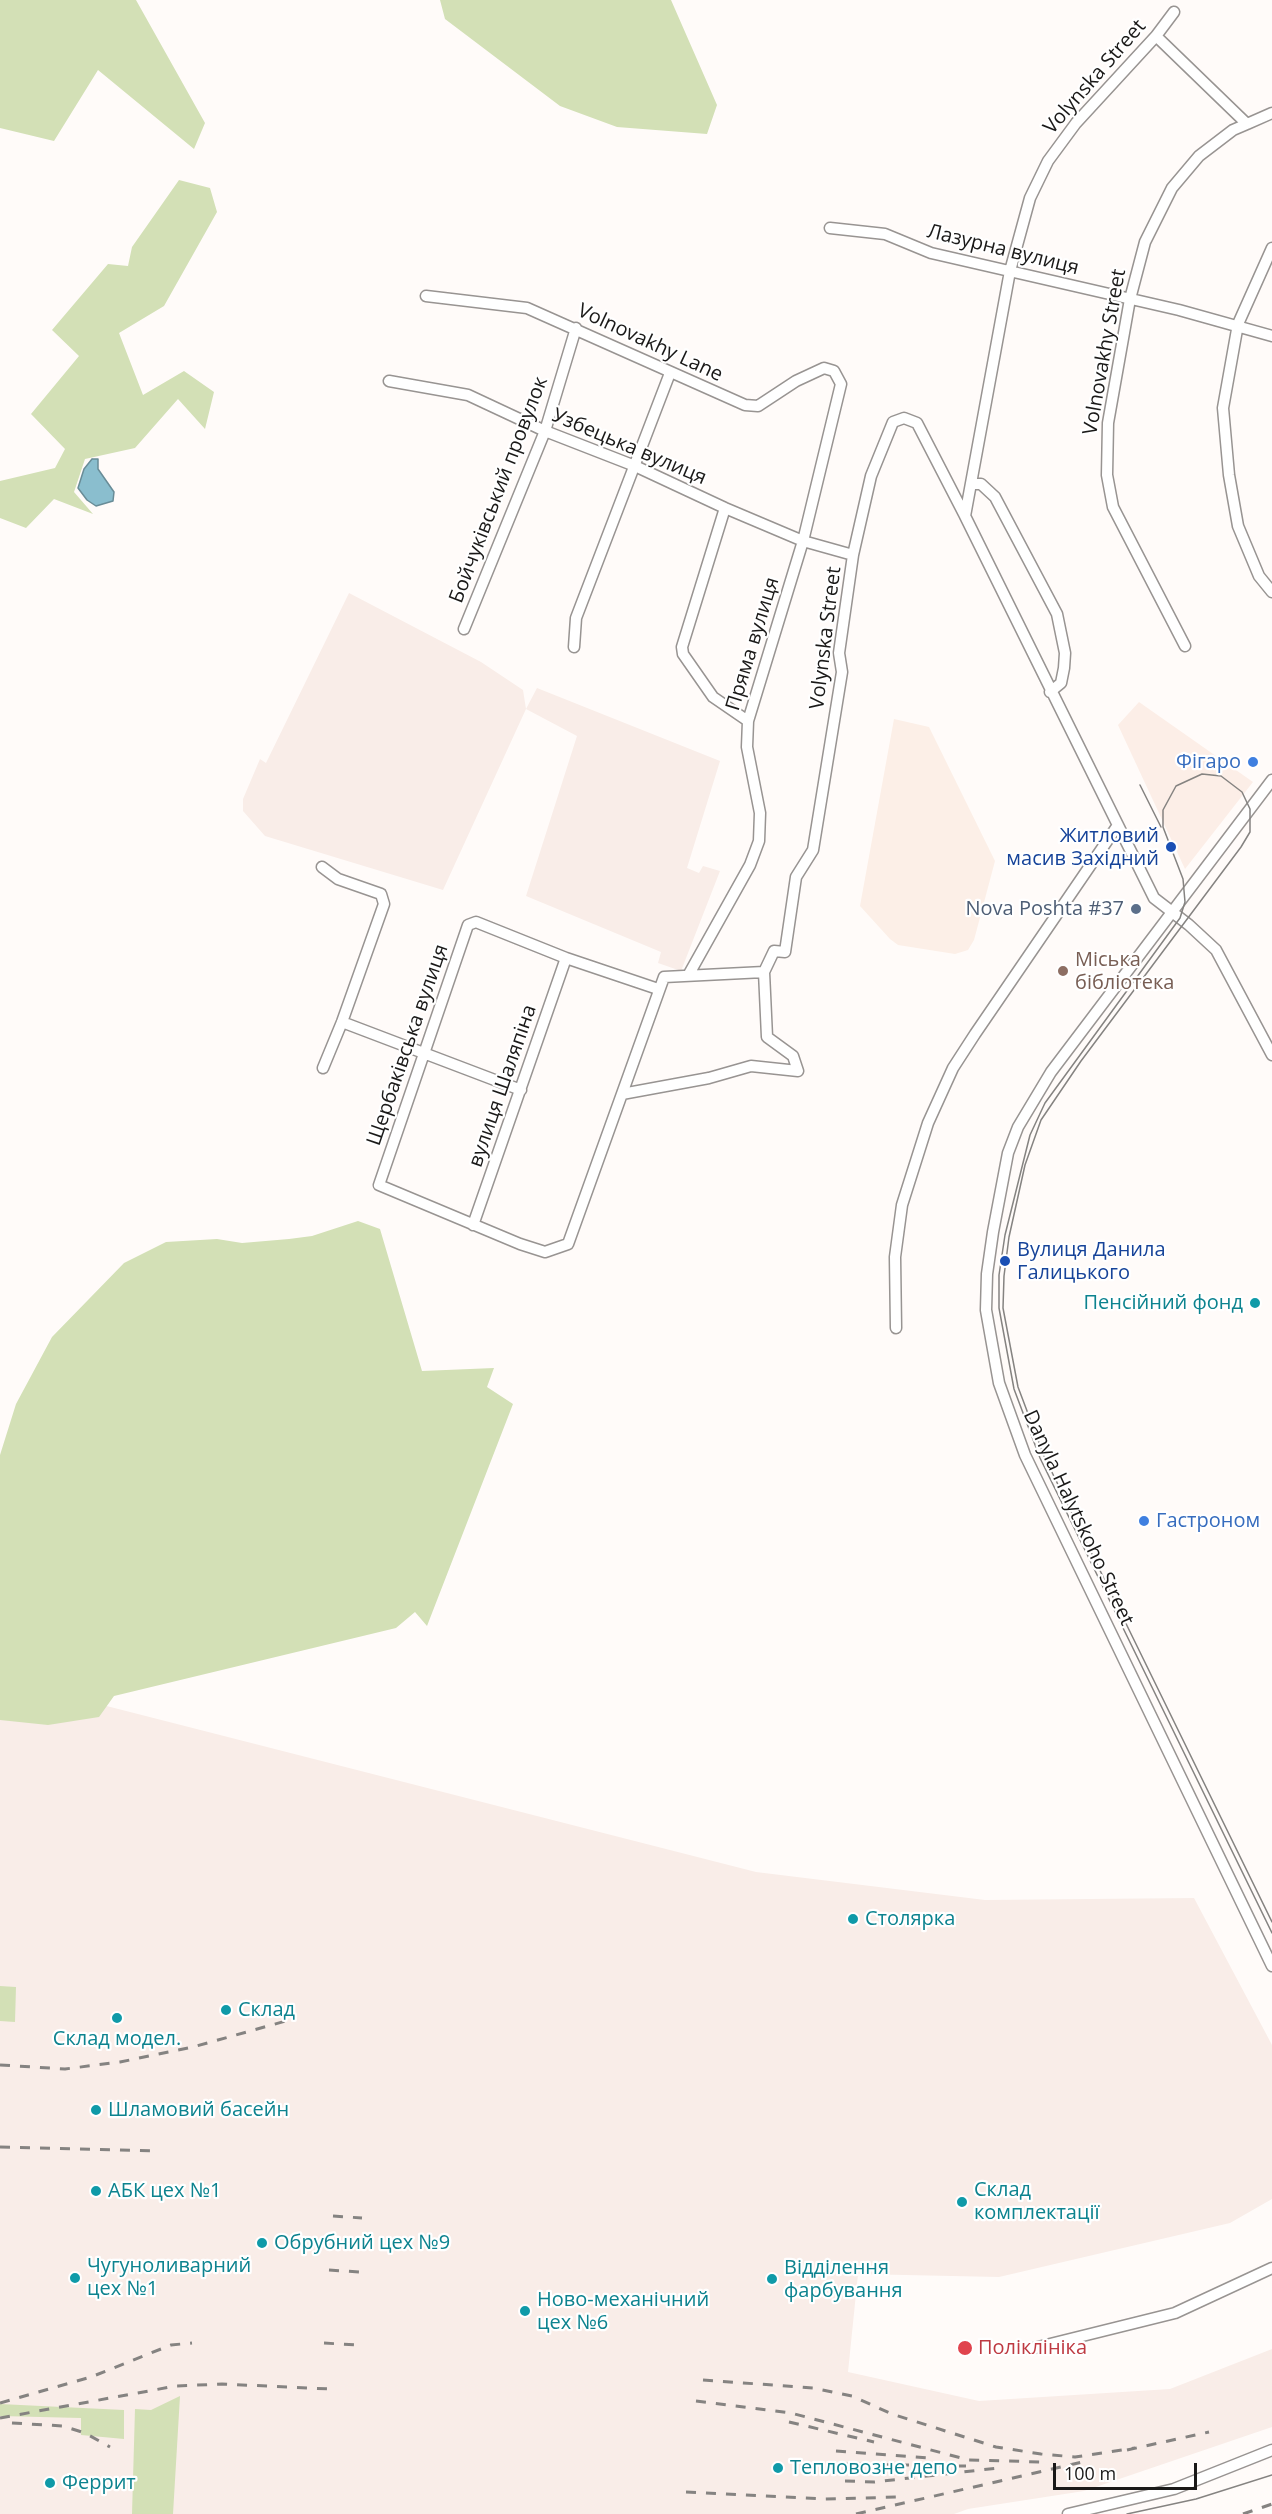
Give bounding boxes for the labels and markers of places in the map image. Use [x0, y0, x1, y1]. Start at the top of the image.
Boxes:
place label: Фігаро [1176, 750, 1241, 774]
marker: Фігаро [1246, 755, 1260, 769]
place label: Житловий масив Західний [1006, 824, 1159, 871]
marker: Житловий масив Західний [1164, 840, 1178, 854]
place label: Nova Poshta #37 [966, 897, 1124, 921]
marker: Nova Poshta #37 [1129, 902, 1143, 916]
place label: Міська бібліотека [1075, 948, 1174, 995]
marker: Міська бібліотека [1056, 964, 1070, 978]
place label: Вулиця Данила Галицького [1017, 1238, 1166, 1285]
marker: Вулиця Данила Галицького [998, 1254, 1012, 1268]
place label: Пенсійний фонд [1083, 1291, 1243, 1315]
marker: Пенсійний фонд [1248, 1296, 1262, 1310]
place label: Гастроном [1156, 1509, 1260, 1533]
marker: Гастроном [1137, 1514, 1151, 1528]
place label: Столярка [865, 1907, 955, 1931]
marker: Столярка [846, 1912, 860, 1926]
place label: Склад [238, 1998, 295, 2022]
marker: Склад [219, 2003, 233, 2017]
marker: Склад модел. [110, 2011, 124, 2025]
place label: Склад модел. [53, 2027, 181, 2051]
place label: Шламовий басейн [108, 2098, 289, 2122]
marker: Шламовий басейн [89, 2103, 103, 2117]
place label: Склад комплектації [974, 2178, 1100, 2225]
place label: АБК цех №1 [108, 2179, 221, 2203]
marker: АБК цех №1 [89, 2184, 103, 2198]
marker: Склад комплектації [955, 2195, 969, 2209]
place label: Обрубний цех №9 [274, 2231, 450, 2255]
marker: Обрубний цех №9 [255, 2236, 269, 2250]
place label: Чугуноливарний цех №1 [87, 2254, 251, 2301]
place label: Відділення фарбування [784, 2256, 903, 2303]
marker: Чугуноливарний цех №1 [68, 2271, 82, 2285]
marker: Відділення фарбування [765, 2272, 779, 2286]
place label: Ново-механічний цех №6 [537, 2288, 709, 2335]
marker: Ново-механічний цех №6 [518, 2304, 532, 2318]
place label: Поліклініка [978, 2336, 1087, 2360]
marker: Поліклініка [956, 2339, 974, 2357]
place label: Тепловозне депо [790, 2456, 958, 2480]
marker: Тепловозне депо [771, 2461, 785, 2475]
place label: Феррит [62, 2471, 136, 2495]
marker: Феррит [43, 2476, 57, 2490]

